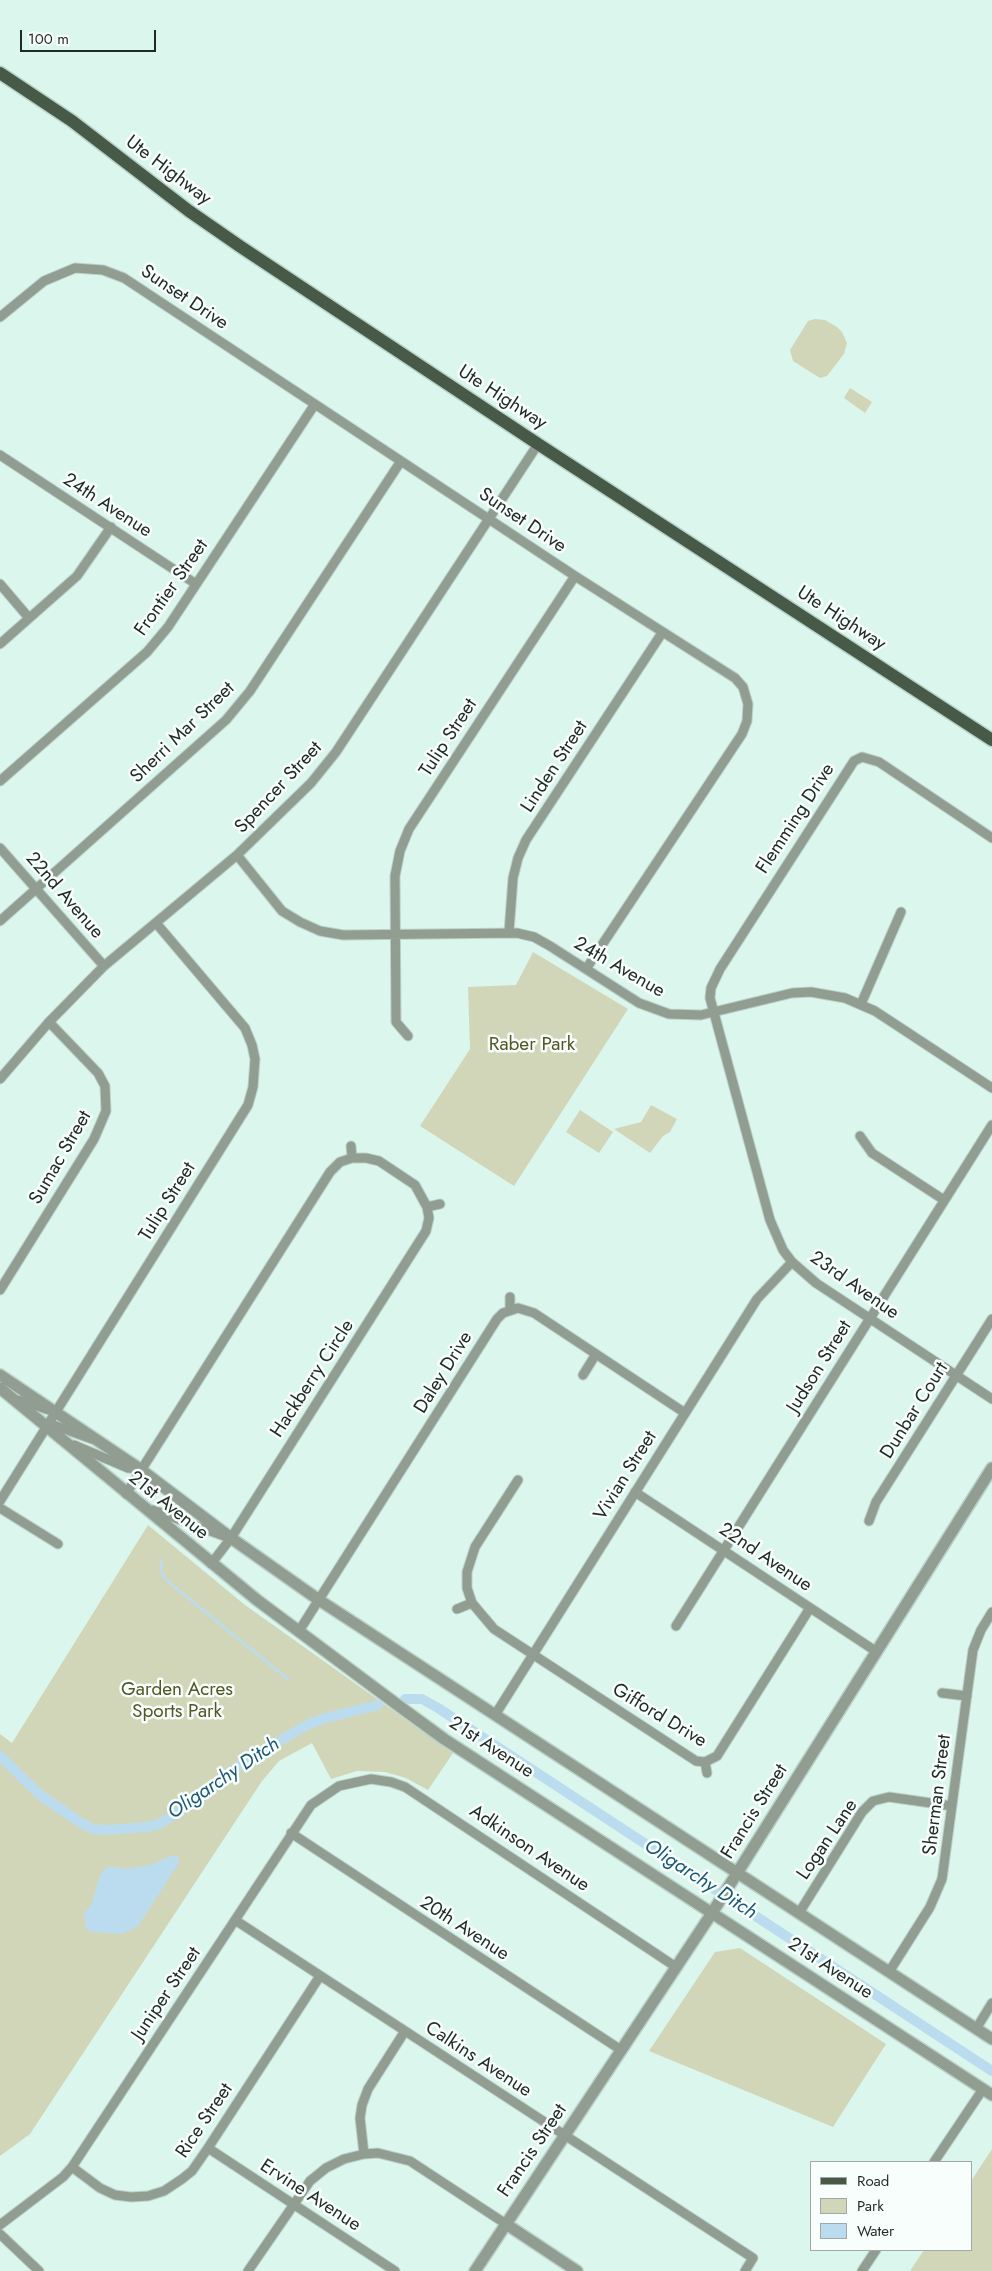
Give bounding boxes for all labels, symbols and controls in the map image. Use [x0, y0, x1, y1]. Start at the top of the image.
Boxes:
scale bar [22, 20, 159, 52]
text: 100 m [28, 28, 69, 50]
street label: Ute Highway [121, 131, 215, 211]
street label: Sunset Drive [136, 261, 232, 335]
street label: Ute Highway [453, 361, 551, 435]
street label: 24th Avenue [58, 469, 156, 543]
street label: Sunset Drive [474, 484, 570, 558]
street label: Frontier Street [130, 535, 214, 641]
street label: Ute Highway [792, 582, 890, 656]
street label: Sherri Mar Street [126, 678, 240, 788]
street label: Tulip Street [415, 695, 483, 781]
street label: Linden Street [517, 717, 593, 817]
street label: Spencer Street [231, 737, 327, 839]
street label: Flemming Drive [752, 760, 840, 878]
street label: 22nd Avenue [20, 848, 108, 944]
street label: 24th Avenue [569, 933, 669, 1003]
park label: Raber Park [489, 1034, 575, 1056]
street label: Sumac Street [25, 1107, 97, 1209]
street label: Tulip Street [135, 1158, 201, 1246]
street label: 23rd Avenue [805, 1247, 903, 1325]
street label: Hackberry Circle [266, 1316, 360, 1442]
street label: Judson Street [783, 1317, 857, 1417]
street label: Daley Drive [410, 1328, 478, 1418]
street label: Dunbar Court [876, 1359, 954, 1463]
street label: Vivian Street [590, 1427, 662, 1525]
street label: 21st Avenue [123, 1467, 213, 1545]
street label: 22nd Avenue [714, 1519, 816, 1597]
park label: Garden Acres Sports Park [121, 1679, 233, 1723]
street label: Gifford Drive [608, 1679, 710, 1753]
street label: 21st Avenue [444, 1712, 538, 1784]
water label: Oligarchy Ditch [164, 1733, 284, 1825]
street label: Sherman Street [919, 1733, 957, 1857]
street label: Francis Street [717, 1760, 793, 1864]
street label: Logan Lane [793, 1795, 863, 1885]
street label: Adkinson Avenue [465, 1801, 593, 1897]
water label: Oligarchy Ditch [639, 1835, 761, 1925]
street label: 20th Avenue [415, 1892, 513, 1966]
street label: 21st Avenue [783, 1933, 877, 2005]
street label: Juniper Street [127, 1943, 207, 2045]
street label: Calkins Avenue [420, 2017, 536, 2103]
street label: Rice Street [172, 2079, 238, 2163]
street label: Francis Street [494, 2100, 572, 2202]
street label: Ervine Avenue [255, 2155, 365, 2237]
legend [810, 2161, 972, 2251]
text: Road [857, 2170, 889, 2192]
text: Park [857, 2195, 884, 2217]
text: Water [857, 2220, 894, 2242]

